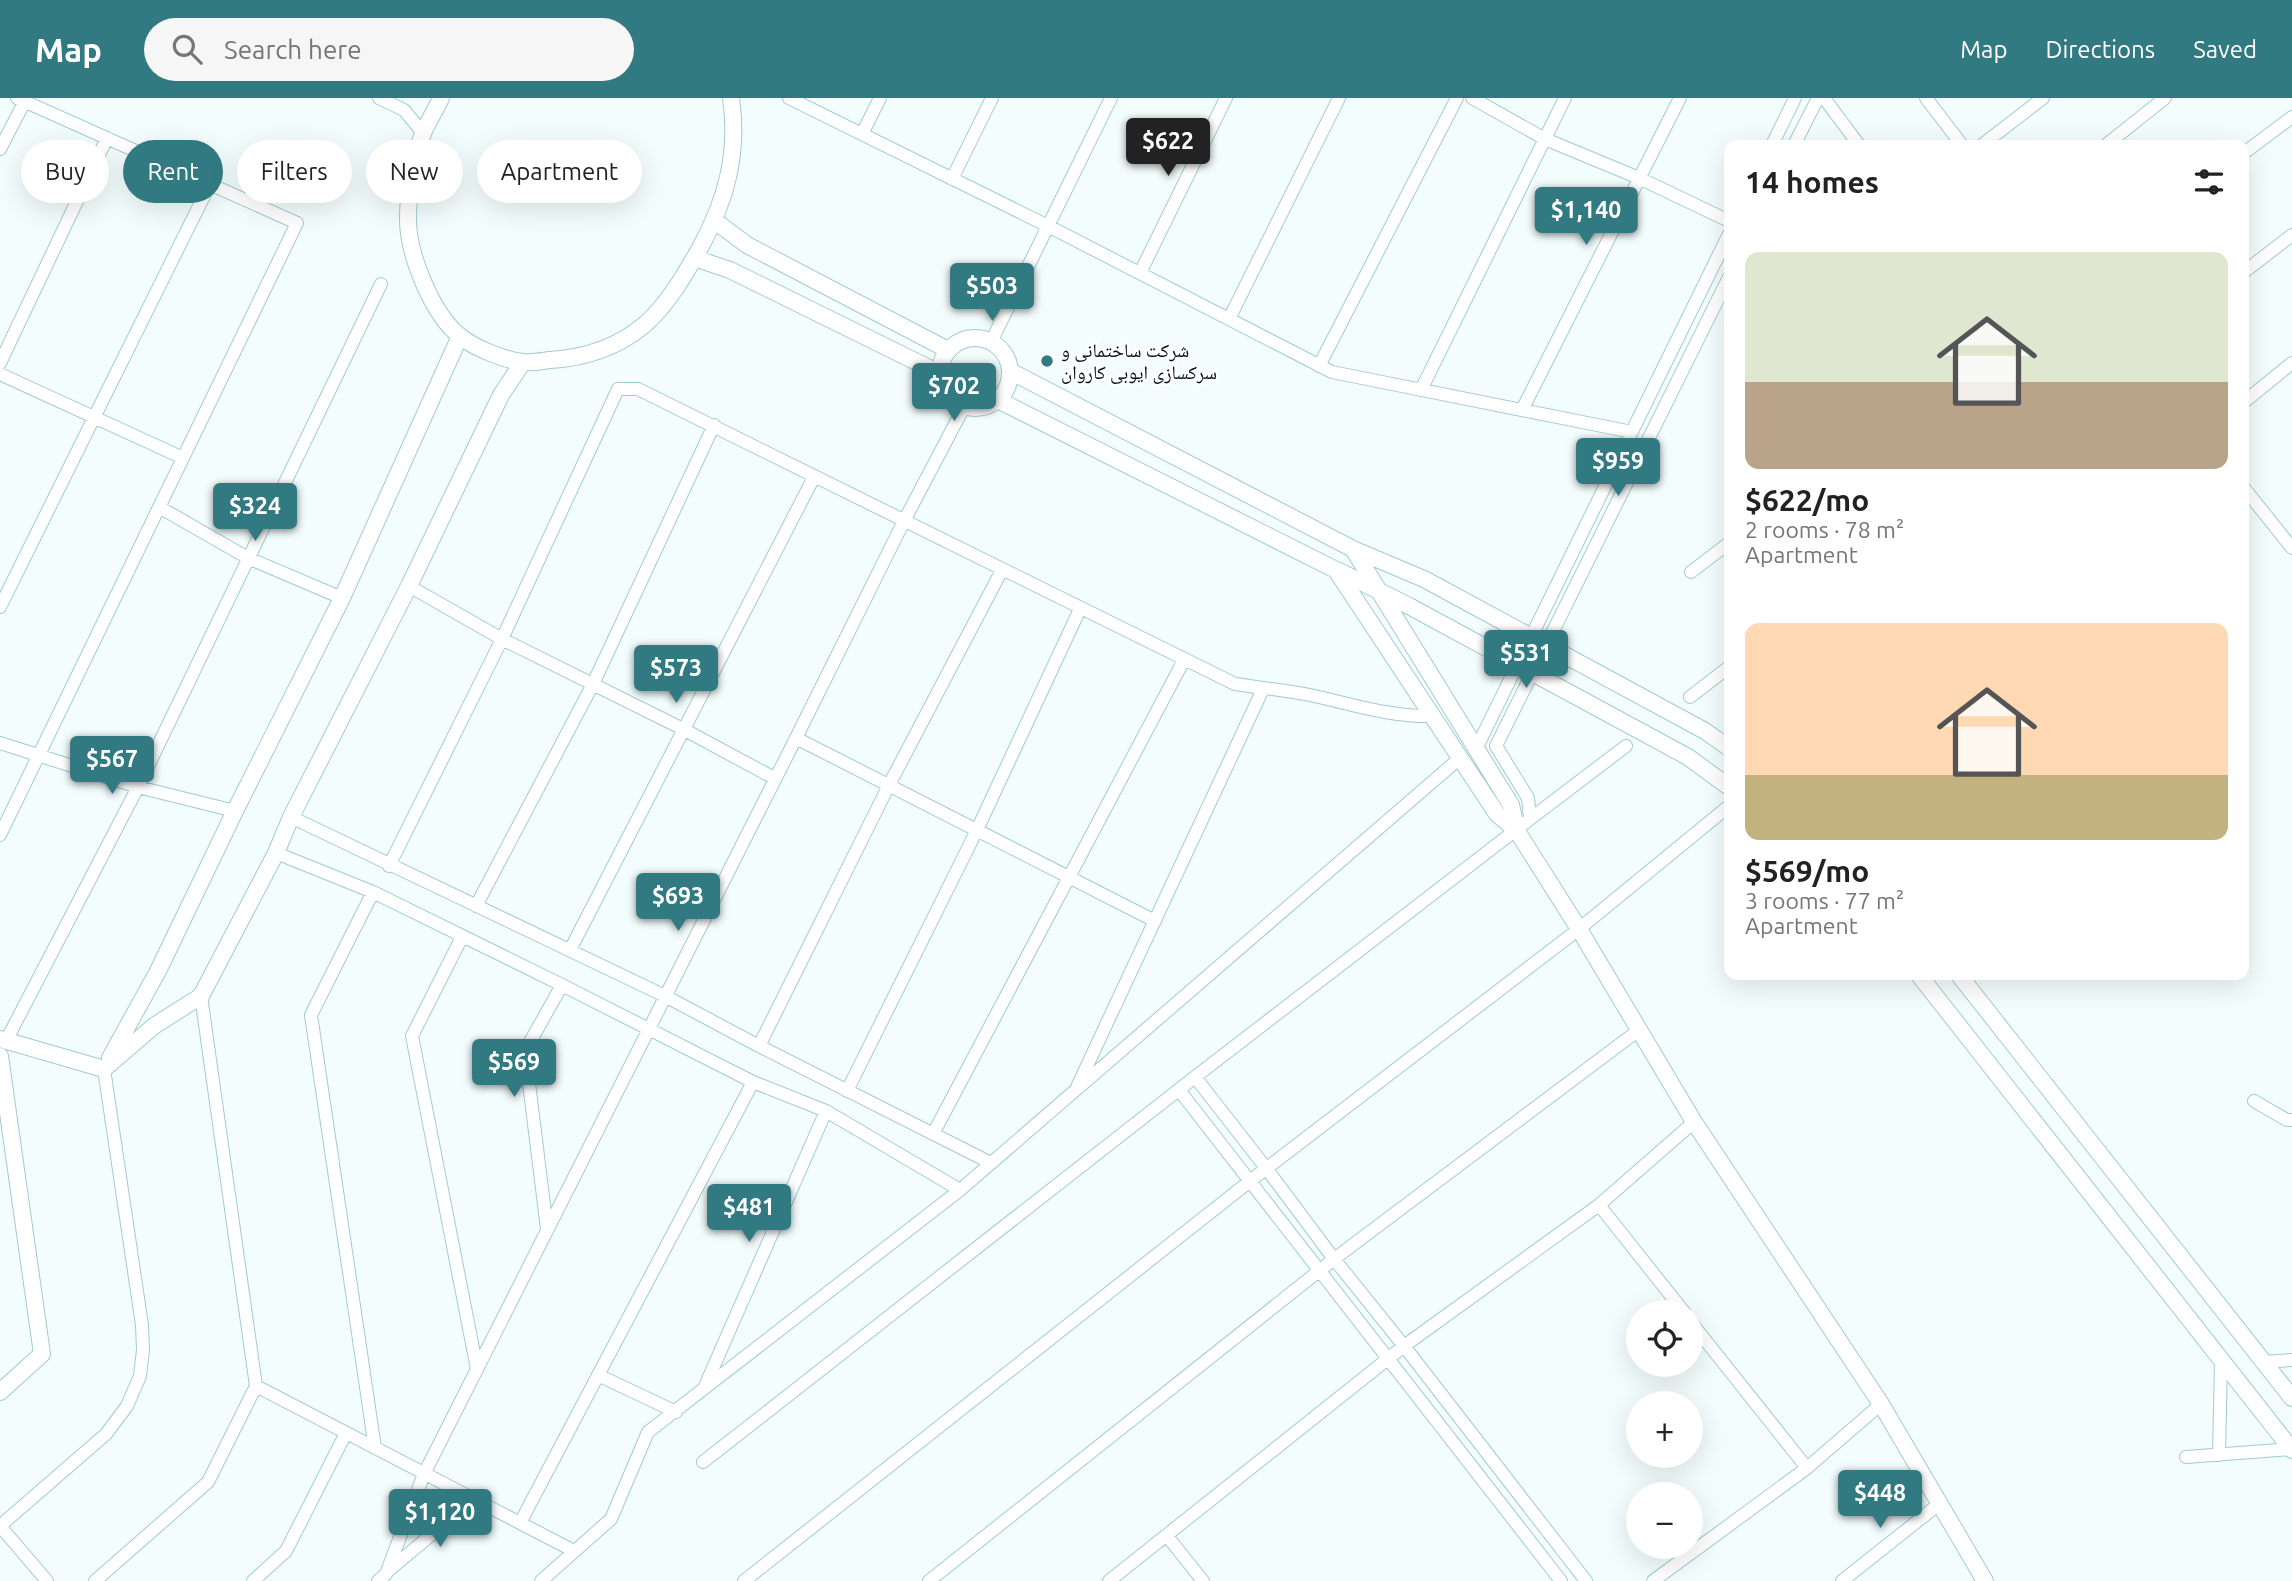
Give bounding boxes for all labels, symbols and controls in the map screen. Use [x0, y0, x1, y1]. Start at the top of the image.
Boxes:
search box [144, 18, 634, 81]
icon: search [168, 30, 206, 68]
text: Map [35, 31, 102, 68]
text: Search here [224, 35, 362, 64]
text: Map [1960, 36, 2007, 63]
text: Directions [2045, 36, 2155, 63]
text: Saved [2193, 36, 2257, 63]
pin: $622 [1127, 118, 1209, 178]
text: $622 [1142, 128, 1194, 153]
chip: Buy [21, 140, 109, 203]
chip: Rent [123, 140, 223, 203]
chip: Filters [237, 140, 352, 203]
chip: New [366, 140, 463, 203]
chip: Apartment [477, 140, 642, 203]
icon: filters [2190, 163, 2228, 201]
text: 14 homes [1745, 165, 1879, 199]
pin: $1,140 [1529, 188, 1643, 247]
text: $1,140 [1551, 197, 1621, 222]
pin: $503 [951, 264, 1033, 323]
text: $503 [966, 273, 1018, 298]
icon: home [1924, 298, 2050, 424]
place label: شرکت ساختمانی و سرکسازی ایوبی کاروان [1061, 339, 1217, 384]
marker: شرکت ساختمانی و سرکسازی ایوبی کاروان [1039, 353, 1055, 369]
pin: $702 [913, 364, 995, 423]
text: $702 [928, 373, 980, 398]
pin: $959 [1577, 438, 1659, 498]
text: $959 [1592, 448, 1644, 473]
text: $622/mo [1745, 483, 1869, 517]
pin: $324 [214, 484, 296, 543]
text: $324 [229, 493, 281, 518]
text: 2 rooms · 78 m² [1745, 517, 1904, 542]
text: Apartment [1745, 542, 1858, 567]
pin: $531 [1485, 630, 1567, 690]
text: $531 [1500, 640, 1552, 665]
pin: $573 [635, 646, 717, 705]
text: $573 [650, 655, 702, 680]
icon: home [1924, 669, 2050, 795]
pin: $567 [71, 736, 153, 796]
text: $567 [86, 746, 138, 771]
text: $569/mo [1745, 854, 1869, 888]
pin: $693 [637, 874, 719, 933]
text: $693 [652, 883, 704, 908]
text: 3 rooms · 77 m² [1745, 888, 1904, 913]
text: Apartment [1745, 913, 1858, 938]
pin: $569 [473, 1040, 555, 1099]
text: $569 [488, 1049, 540, 1074]
pin: $481 [708, 1184, 790, 1244]
text: $481 [723, 1194, 775, 1219]
map controls [1626, 1300, 1703, 1559]
button: locate [1626, 1300, 1703, 1377]
button: + [1626, 1391, 1703, 1468]
pin: $448 [1839, 1470, 1921, 1530]
text: $448 [1854, 1480, 1906, 1505]
button: − [1626, 1482, 1703, 1559]
pin: $1,120 [383, 1490, 497, 1549]
text: $1,120 [405, 1499, 475, 1524]

